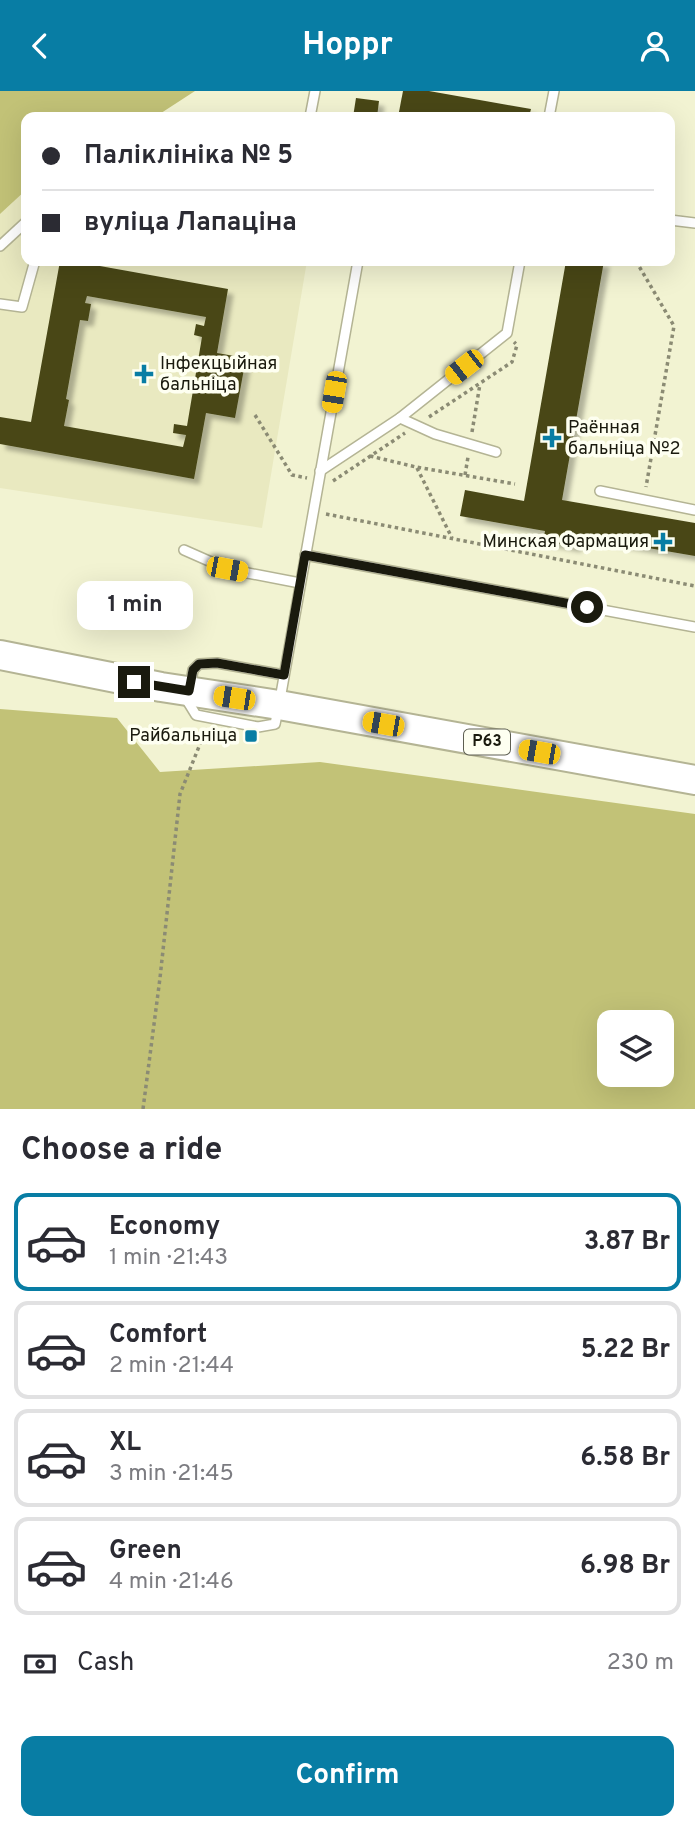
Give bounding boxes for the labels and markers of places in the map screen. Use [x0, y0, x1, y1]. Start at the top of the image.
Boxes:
place label: Інфекцыйная бальніца [160, 353, 277, 397]
marker: Інфекцыйная бальніца [134, 364, 154, 384]
place label: Раённая бальніца №2 [568, 417, 681, 461]
marker: Раённая бальніца №2 [542, 428, 562, 448]
place label: Минская Фармация [482, 531, 649, 554]
marker: Минская Фармация [655, 534, 671, 550]
place label: Райбальніца [129, 725, 237, 748]
marker: Райбальніца [243, 728, 259, 744]

